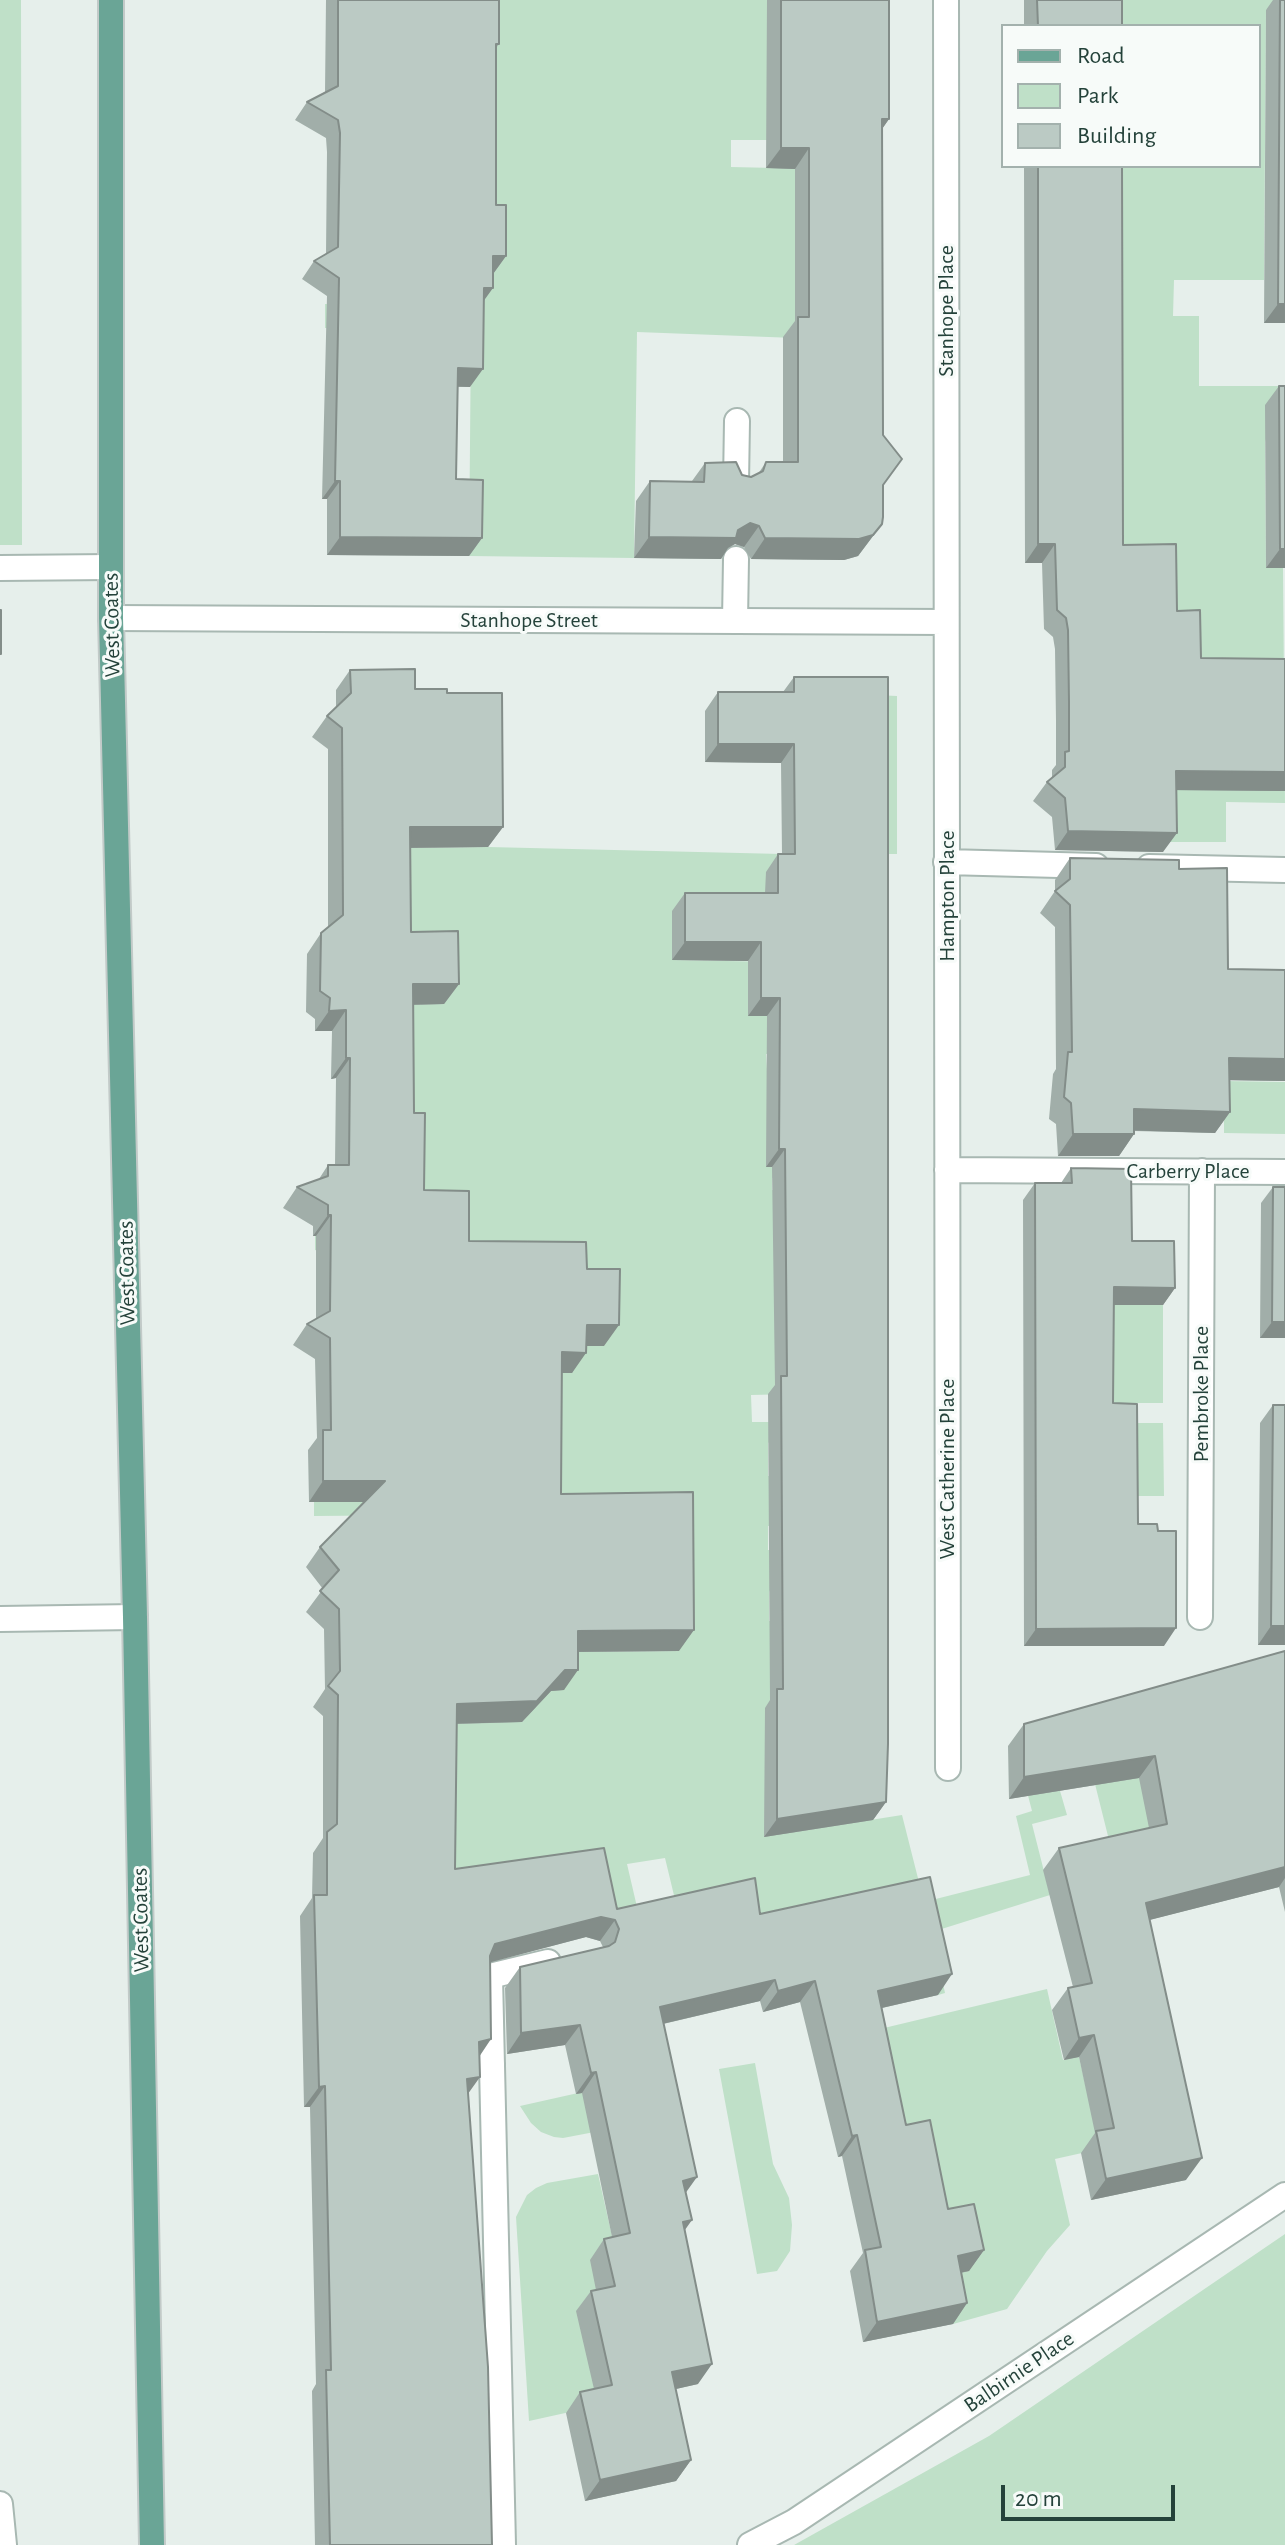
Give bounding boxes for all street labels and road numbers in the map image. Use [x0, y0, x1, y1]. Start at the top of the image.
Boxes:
street label: Stanhope Place [933, 245, 959, 377]
street label: West Coates [98, 572, 126, 678]
street label: Stanhope Street [460, 607, 598, 633]
street label: Hampton Place [934, 830, 960, 962]
street label: Carberry Place [1126, 1158, 1250, 1184]
street label: West Coates [113, 1220, 141, 1326]
street label: Pembroke Place [1188, 1326, 1214, 1462]
street label: West Catherine Place [934, 1379, 960, 1559]
street label: West Coates [127, 1867, 155, 1973]
street label: Balbirnie Place [959, 2325, 1079, 2419]

